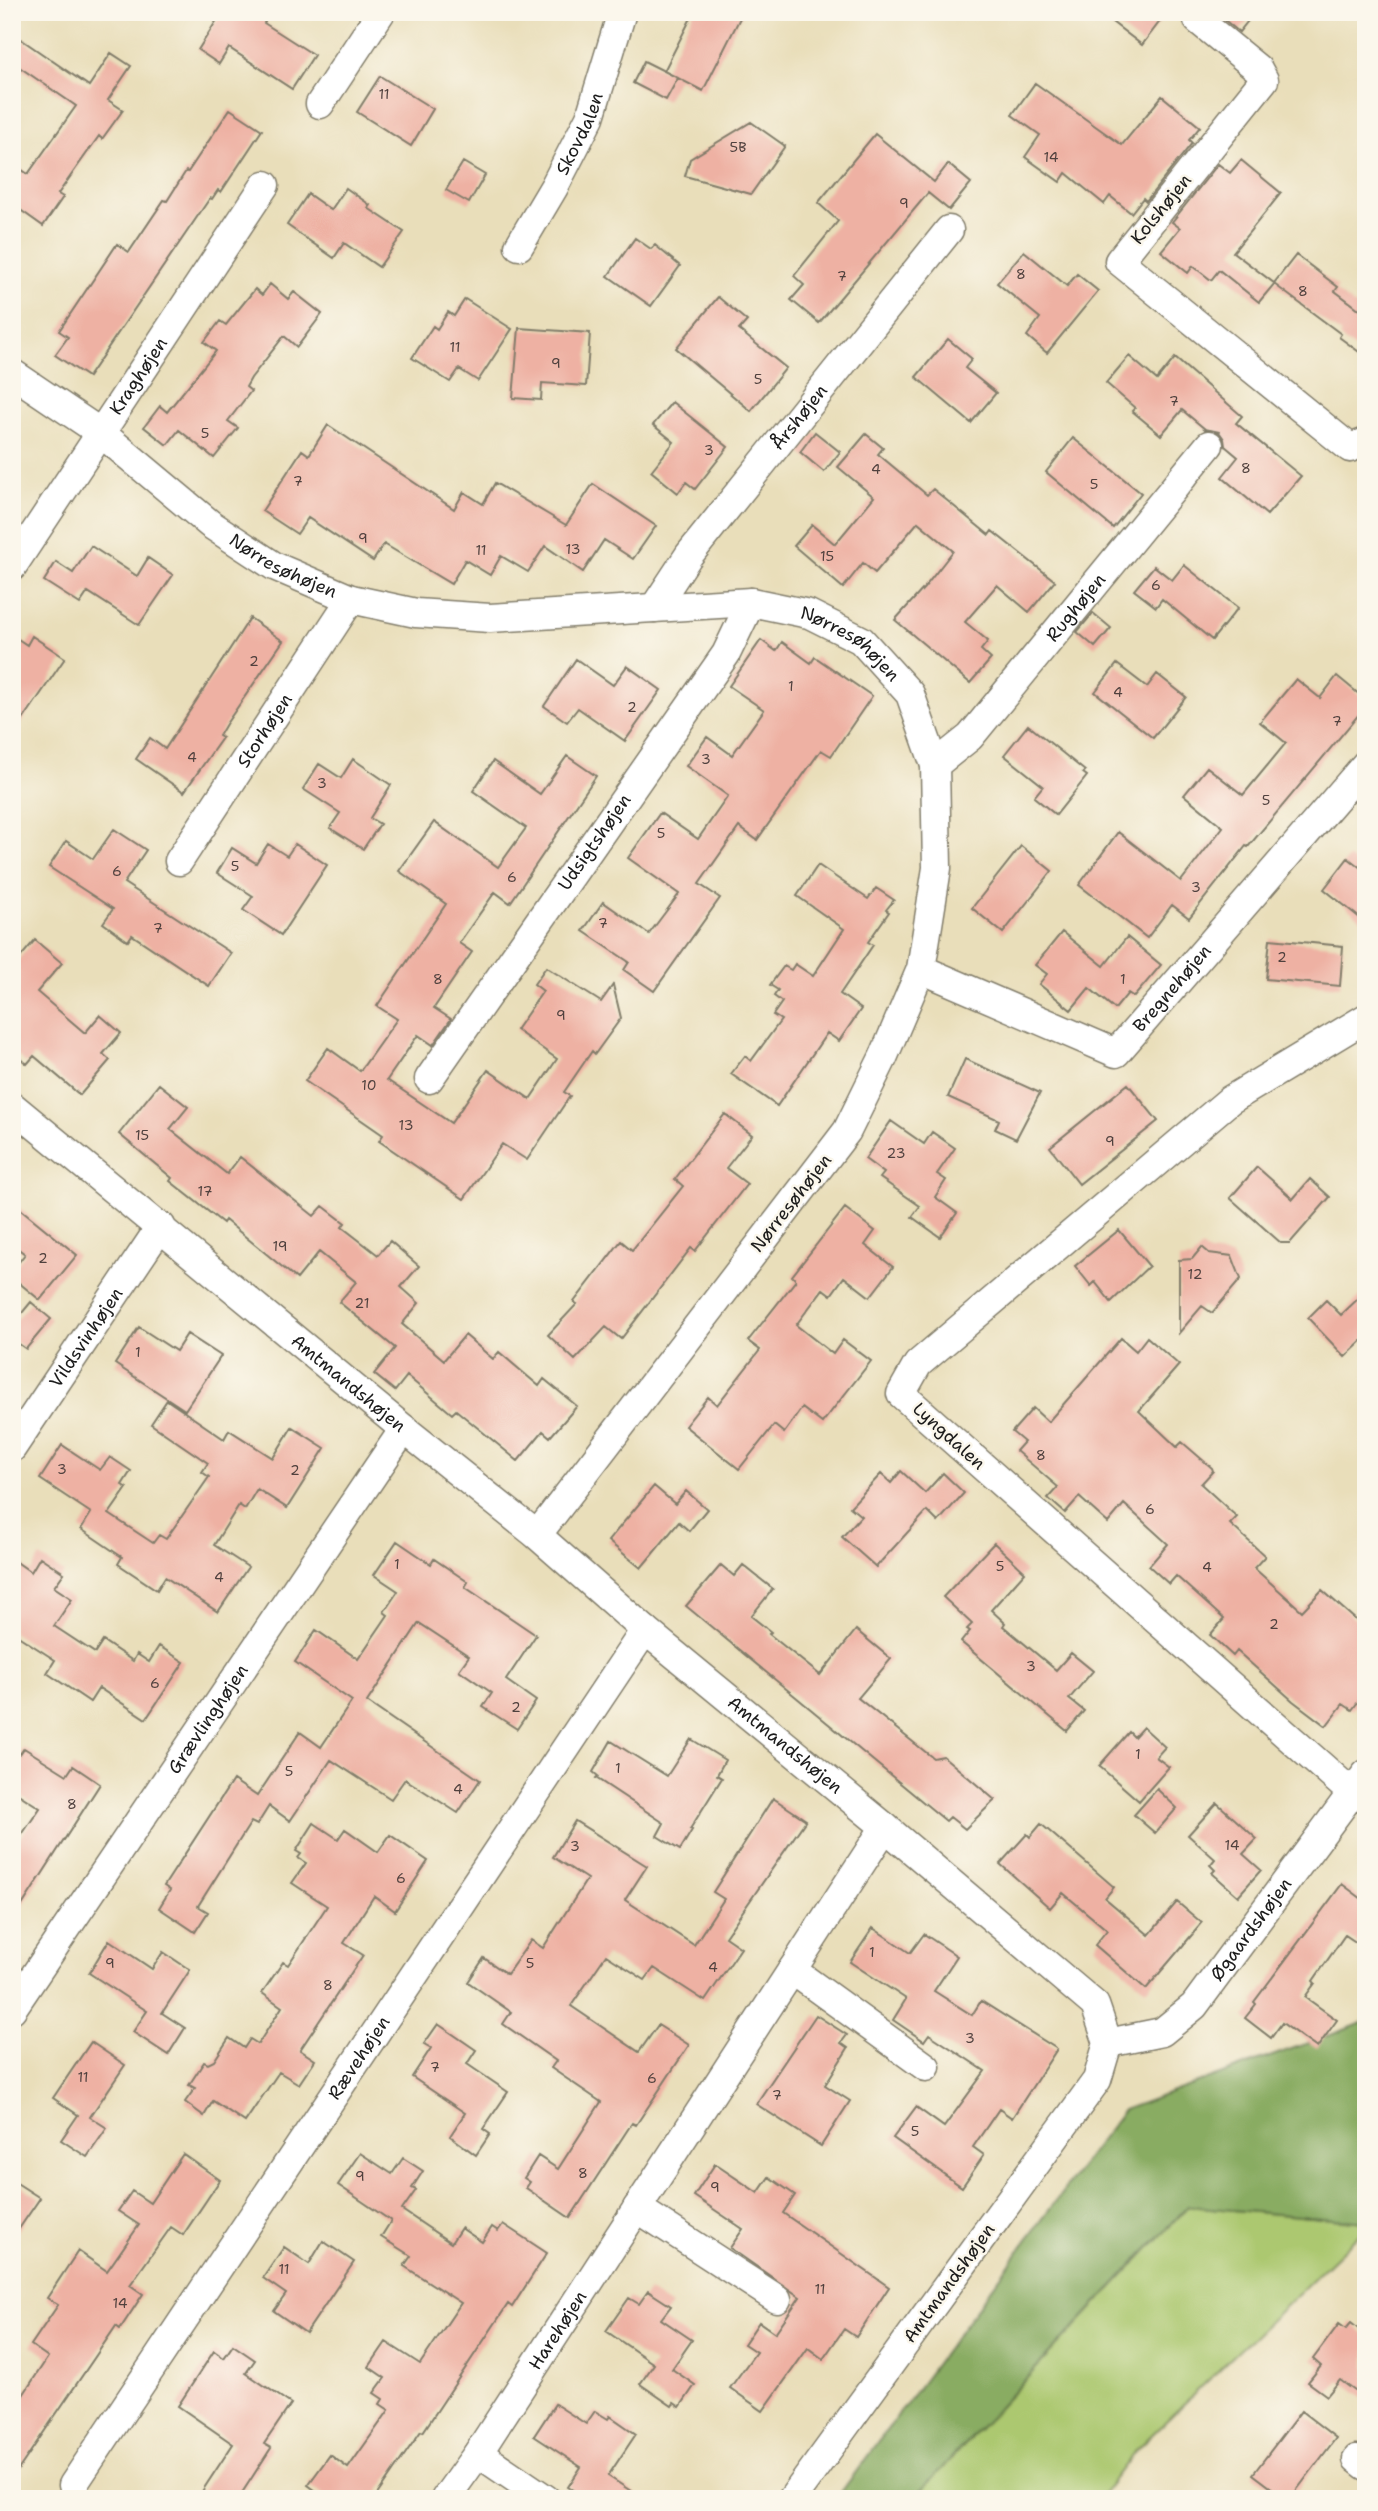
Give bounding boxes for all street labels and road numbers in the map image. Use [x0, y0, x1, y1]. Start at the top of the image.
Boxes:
street label: Skovdalen [550, 90, 609, 179]
street label: Kolshøjen [1125, 169, 1197, 249]
street label: Kraghøjen [104, 332, 173, 420]
street label: Årshøjen [766, 379, 833, 455]
street label: Nørresøhøjen [225, 528, 341, 604]
street label: Rughøjen [1041, 568, 1111, 647]
street label: Nørresøhøjen [798, 601, 905, 687]
street label: Storhøjen [231, 689, 298, 772]
street label: Udsigtshøjen [552, 789, 637, 895]
street label: Bregnehøjen [1128, 939, 1217, 1037]
street label: Nørresøhøjen [745, 1149, 837, 1257]
street label: Vildsvinhøjen [44, 1283, 128, 1392]
street label: Amtmandshøjen [286, 1329, 411, 1438]
street label: Lyngdalen [908, 1397, 990, 1475]
street label: Grævlinghøjen [162, 1660, 254, 1778]
street label: Amtmandshøjen [723, 1691, 848, 1799]
street label: Øgaardshøjen [1205, 1873, 1297, 1985]
street label: Rævehøjen [322, 2011, 395, 2104]
street label: Amtmandshøjen [898, 2219, 1000, 2347]
street label: Harehøjen [523, 2286, 592, 2374]

